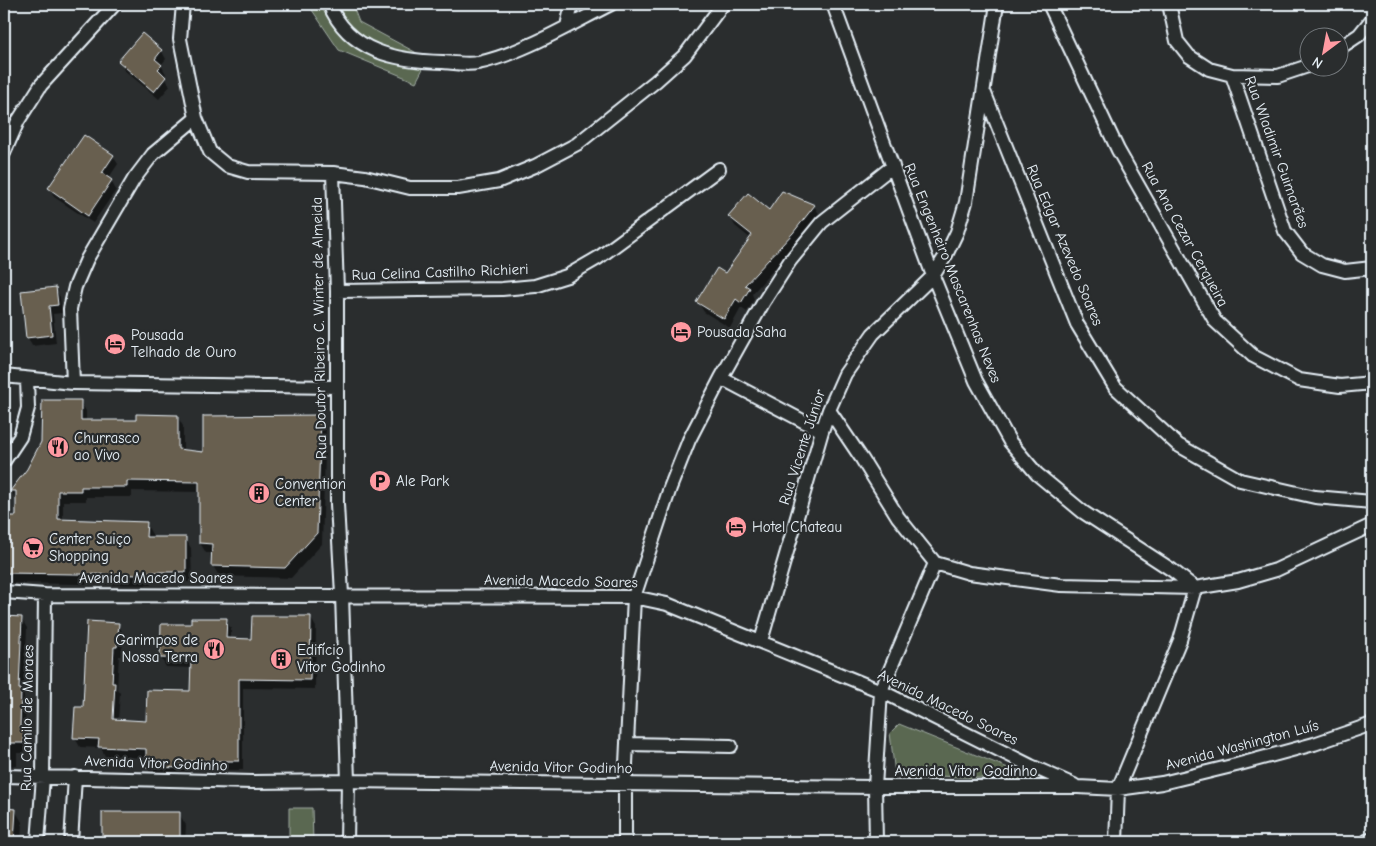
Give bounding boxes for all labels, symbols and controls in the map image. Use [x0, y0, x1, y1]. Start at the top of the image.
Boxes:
north arrow [1298, 28, 1348, 78]
text: N [1309, 53, 1326, 72]
street label: Rua Wladimir Guimarães [1241, 74, 1313, 230]
street label: Rua Ana Cezar Cerqueira [1138, 158, 1232, 310]
street label: Rua Engenheiro Mascarenhas Neves [901, 161, 1005, 385]
street label: Rua Edgar Azevedo Soares [1023, 162, 1107, 328]
street label: Rua Doutor Ribeiro C. Winter de Almeida [308, 197, 330, 459]
street label: Rua Celina Castilho Richieri [351, 260, 529, 284]
hotel icon: Pousada Saha [669, 320, 693, 344]
place label: Pousada Saha [697, 323, 787, 341]
place label: Pousada Telhado de Ouro [131, 326, 237, 361]
hotel icon: Pousada Telhado de Ouro [103, 332, 127, 356]
street label: Rua Vicente Júnior [775, 387, 829, 507]
place label: Churrasco ao Vivo [74, 429, 140, 464]
restaurant icon: Churrasco ao Vivo [46, 435, 70, 459]
parking icon: Ale Park [368, 469, 392, 493]
place label: Ale Park [396, 472, 450, 490]
place label: Convention Center [275, 475, 346, 510]
building icon: Convention Center [247, 481, 271, 505]
hotel icon: Hotel Chateau [724, 515, 748, 539]
place label: Hotel Chateau [752, 518, 842, 536]
place label: Center Suiço Shopping [49, 530, 131, 565]
supermarket icon: Center Suiço Shopping [21, 536, 45, 560]
street label: Avenida Macedo Soares [79, 569, 233, 587]
street label: Avenida Macedo Soares [484, 571, 638, 591]
place label: Garimpos de Nossa Terra [115, 631, 198, 666]
restaurant icon: Garimpos de Nossa Terra [202, 637, 226, 661]
place label: Edifício Vitor Godinho [297, 641, 386, 676]
street label: Rua Camilo de Moraes [17, 645, 37, 791]
building icon: Edifício Vitor Godinho [269, 647, 293, 671]
street label: Avenida Macedo Soares [875, 665, 1021, 749]
street label: Avenida Washington Luís [1163, 716, 1321, 774]
street label: Avenida Vitor Godinho [84, 752, 228, 774]
street label: Avenida Vitor Godinho [489, 757, 633, 777]
street label: Avenida Vitor Godinho [894, 762, 1038, 780]

